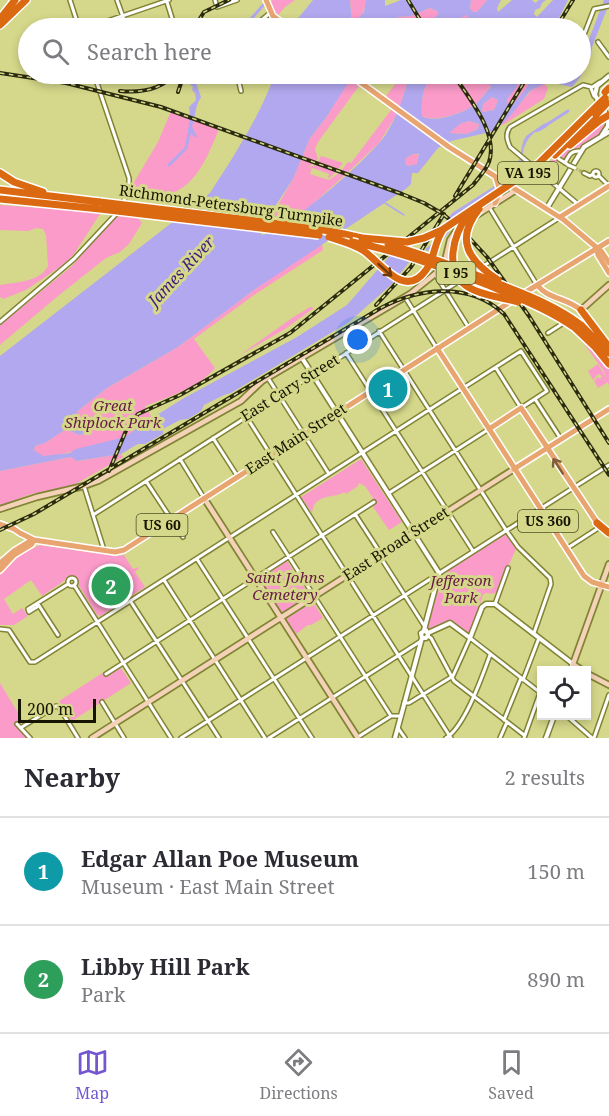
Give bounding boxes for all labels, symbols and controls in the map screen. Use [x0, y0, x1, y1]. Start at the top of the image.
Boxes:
search box [18, 18, 591, 84]
icon: search [39, 35, 72, 68]
text: Search here [87, 36, 212, 66]
road number: VA 195 [498, 162, 558, 184]
street label: Richmond-Petersburg Turnpike [118, 179, 344, 231]
water label: James River [141, 231, 219, 313]
road number: I 95 [436, 262, 476, 284]
one-way arrow [378, 263, 393, 277]
your location [343, 325, 372, 354]
street label: East Cary Street [236, 349, 343, 425]
pin: 1 [368, 366, 408, 412]
park label: Great Shiplock Park [65, 395, 162, 432]
street label: East Main Street [241, 398, 350, 478]
one-way arrow [552, 458, 564, 475]
street label: East Broad Street [339, 501, 452, 585]
road number: US 360 [518, 510, 578, 532]
road number: US 60 [136, 514, 188, 536]
pin: 2 [92, 564, 130, 608]
park label: Saint Johns Cemetery [246, 567, 324, 604]
park label: Jefferson Park [428, 570, 491, 607]
map controls [537, 666, 591, 720]
button: locate [537, 666, 591, 720]
scale bar [18, 696, 96, 724]
text: 200 m [27, 698, 73, 720]
text: Nearby [24, 759, 120, 795]
text: 2 results [505, 764, 585, 791]
text: Edgar Allan Poe Museum [81, 843, 359, 873]
text: 1 [38, 858, 49, 885]
text: 150 m [527, 858, 585, 885]
text: Museum · East Main Street [81, 873, 334, 900]
text: Libby Hill Park [81, 951, 249, 981]
text: 2 [38, 966, 49, 993]
text: 890 m [527, 966, 585, 993]
text: Park [81, 981, 125, 1008]
tab: Map [75, 1046, 109, 1104]
tab: Directions [260, 1046, 338, 1104]
tab: Saved [488, 1046, 534, 1104]

